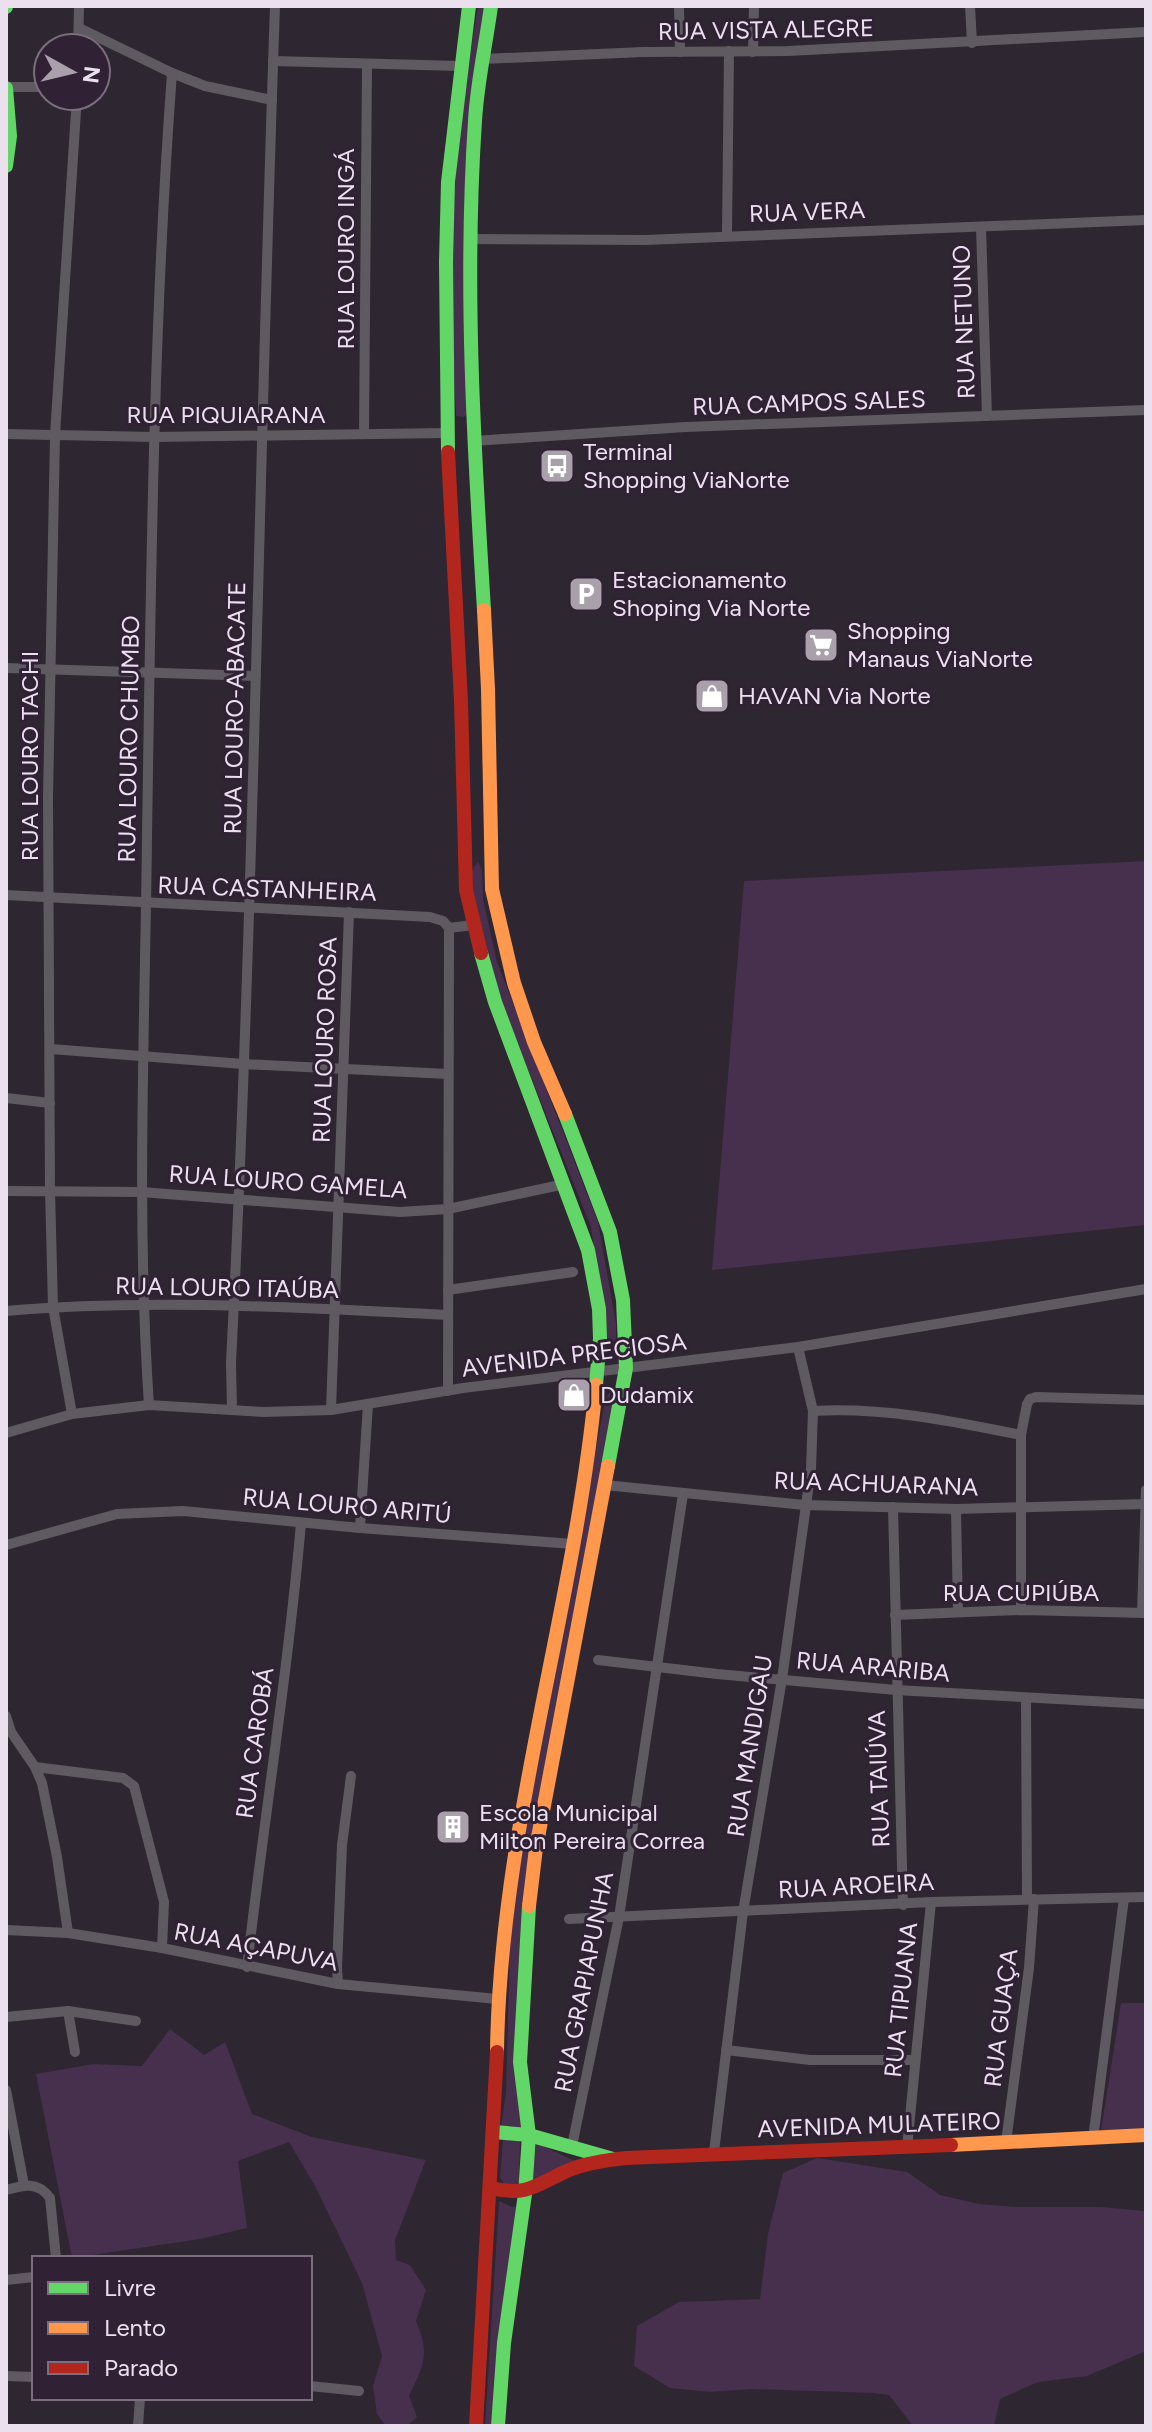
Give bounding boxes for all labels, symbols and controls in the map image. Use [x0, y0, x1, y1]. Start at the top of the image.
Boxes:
street label: RUA VISTA ALEGRE [658, 13, 874, 46]
north arrow [32, 32, 112, 112]
text: N [77, 64, 106, 85]
street label: RUA LOURO INGÁ [331, 148, 360, 349]
street label: RUA VERA [748, 195, 866, 228]
street label: RUA NETUNO [946, 244, 981, 400]
street label: RUA CAMPOS SALES [692, 384, 926, 421]
street label: RUA PIQUIARANA [126, 400, 326, 429]
place label: Terminal Shopping ViaNorte [583, 437, 790, 494]
bus stop icon: Terminal Shopping ViaNorte [538, 447, 576, 485]
place label: Estacionamento Shoping Via Norte [612, 565, 810, 622]
parking icon: Estacionamento Shoping Via Norte [567, 575, 605, 613]
street label: RUA LOURO-ABACATE [218, 581, 251, 835]
street label: RUA LOURO CHUMBO [112, 615, 145, 863]
place label: Shopping Manaus ViaNorte [847, 616, 1033, 673]
supermarket icon: Shopping Manaus ViaNorte [802, 626, 840, 664]
street label: RUA LOURO TACHI [15, 651, 44, 861]
shop icon: HAVAN Via Norte [693, 677, 731, 715]
place label: HAVAN Via Norte [738, 681, 931, 710]
street label: RUA CASTANHEIRA [157, 870, 378, 907]
street label: RUA LOURO ROSA [306, 936, 343, 1143]
street label: RUA LOURO GAMELA [168, 1159, 409, 1204]
street label: RUA LOURO ITAÚBA [115, 1271, 340, 1304]
street label: AVENIDA PRECIOSA [460, 1326, 689, 1383]
shop icon: Dudamix [555, 1376, 593, 1414]
place label: Dudamix [600, 1380, 694, 1409]
street label: RUA ACHUARANA [773, 1465, 979, 1502]
street label: RUA LOURO ARITÚ [241, 1482, 453, 1529]
street label: RUA CUPIÚBA [943, 1578, 1100, 1607]
street label: RUA ARARIBA [795, 1645, 952, 1688]
street label: RUA MANDIGAU [721, 1653, 778, 1839]
street label: RUA CAROBÁ [230, 1665, 280, 1820]
street label: RUA TAIÚVA [862, 1709, 895, 1848]
place label: Escola Municipal Milton Pereira Correa [479, 1798, 705, 1855]
building icon: Escola Municipal Milton Pereira Correa [434, 1808, 472, 1846]
street label: RUA AROEIRA [777, 1867, 935, 1904]
street label: RUA GRAPIAPUNHA [548, 1868, 619, 2095]
street label: RUA AÇAPUVA [172, 1916, 341, 1977]
street label: RUA TIPUANA [878, 1920, 923, 2079]
street label: RUA GUAÇA [978, 1946, 1023, 2089]
street label: AVENIDA MULATEIRO [757, 2106, 1001, 2143]
legend [32, 2256, 312, 2400]
text: Livre [104, 2273, 156, 2302]
text: Lento [104, 2313, 166, 2342]
text: Parado [104, 2353, 178, 2382]

